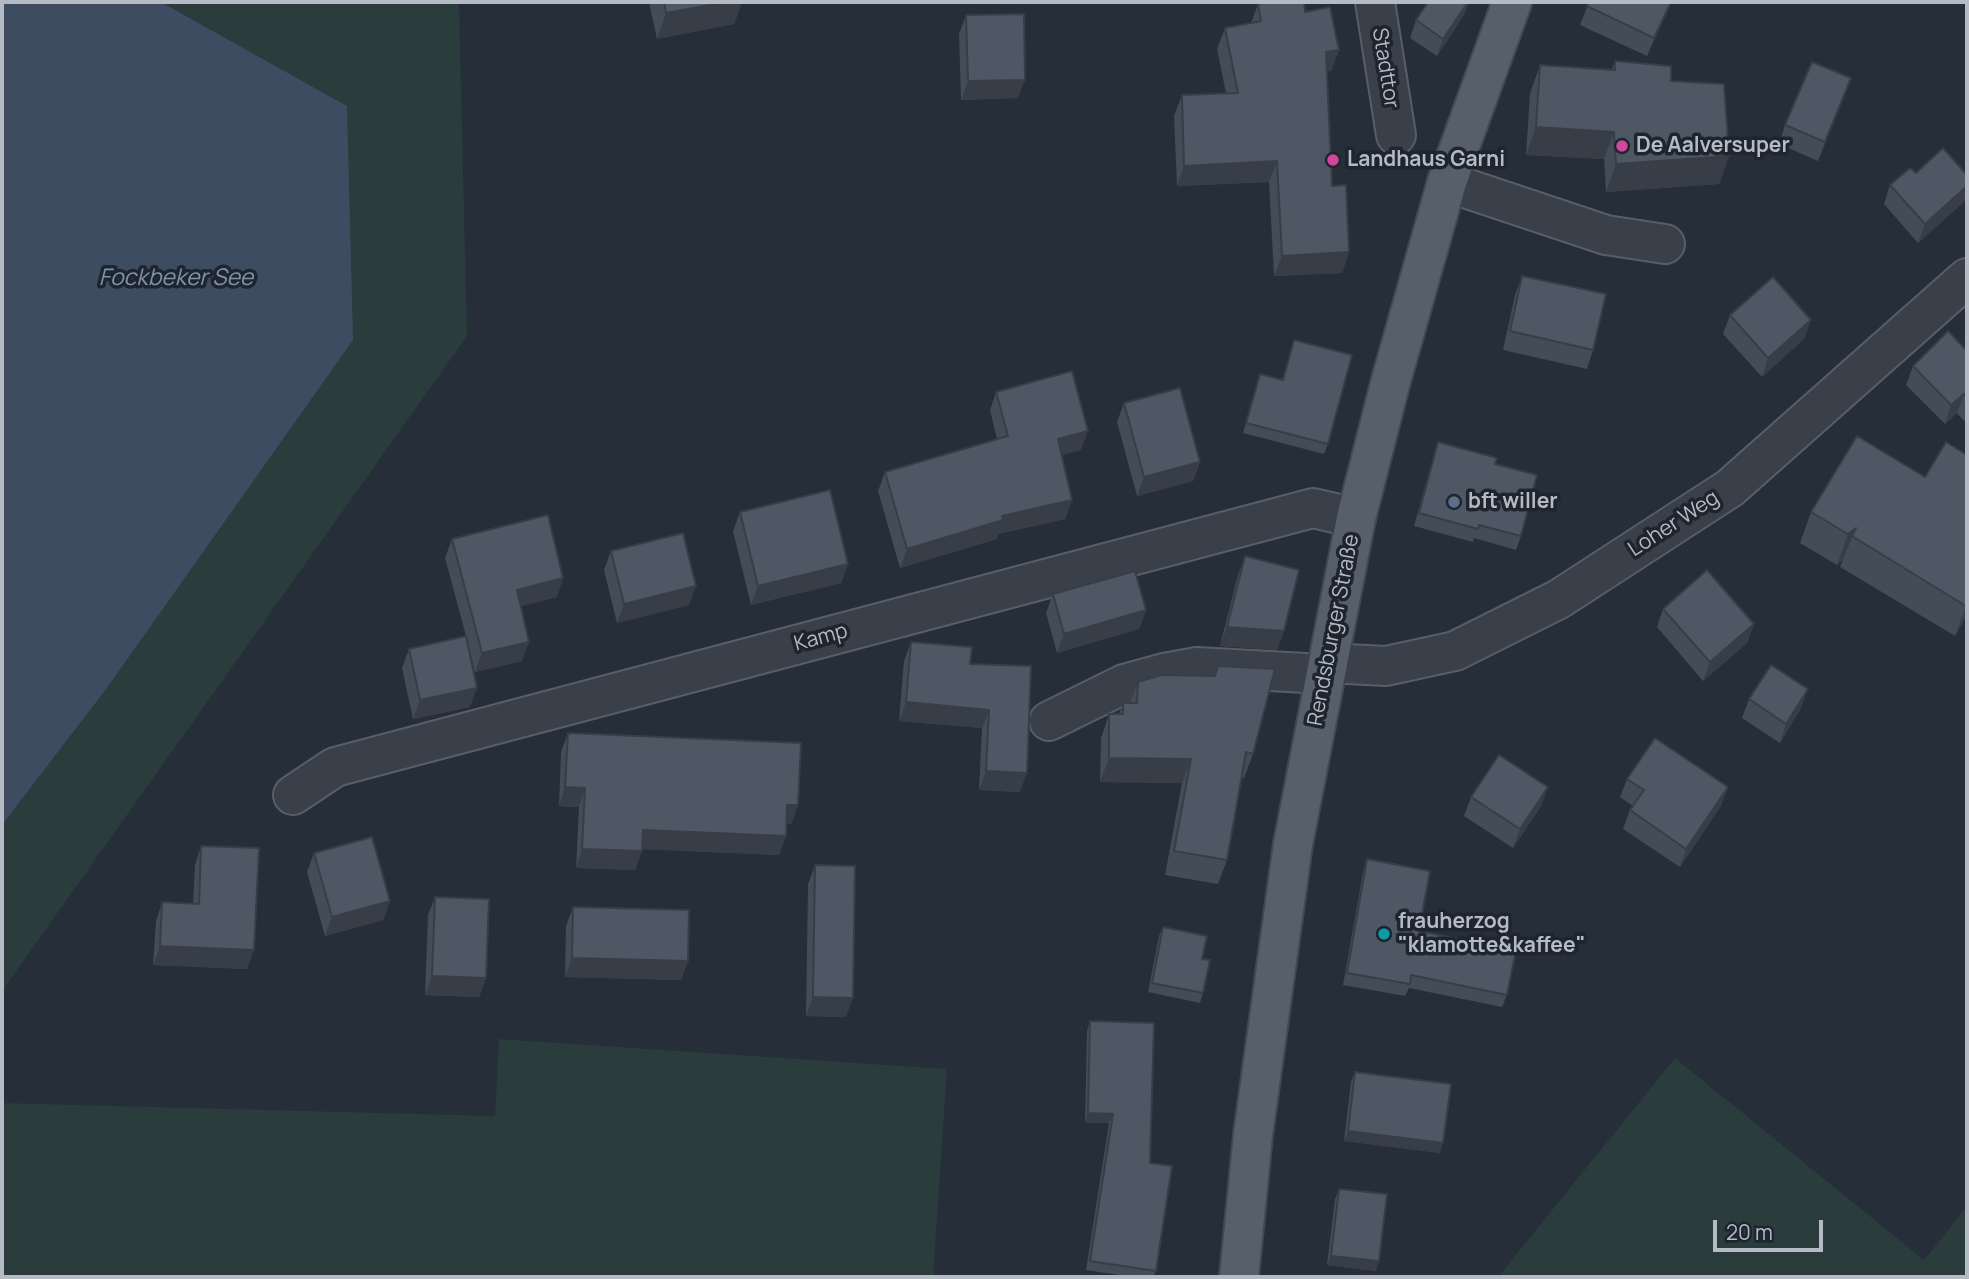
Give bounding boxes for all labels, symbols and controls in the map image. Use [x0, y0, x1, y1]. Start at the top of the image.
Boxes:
street label: Stadttor [1366, 26, 1404, 110]
place label: De Aalversuper [1636, 133, 1790, 159]
marker: De Aalversuper [1614, 138, 1630, 154]
place label: Landhaus Garni [1347, 147, 1505, 173]
marker: Landhaus Garni [1325, 152, 1341, 168]
water label: Fockbeker See [99, 265, 253, 293]
street label: Loher Weg [1624, 485, 1724, 563]
place label: bft willer [1468, 489, 1558, 515]
marker: bft willer [1446, 494, 1462, 510]
street label: Rendsburger Straße [1303, 532, 1365, 728]
street label: Kamp [791, 619, 851, 657]
place label: frauherzog "klamotte&kaffee" [1398, 909, 1585, 959]
marker: frauherzog "klamotte&kaffee" [1376, 926, 1392, 942]
scale bar [1717, 1206, 1827, 1250]
text: 20 m [1726, 1218, 1773, 1246]

